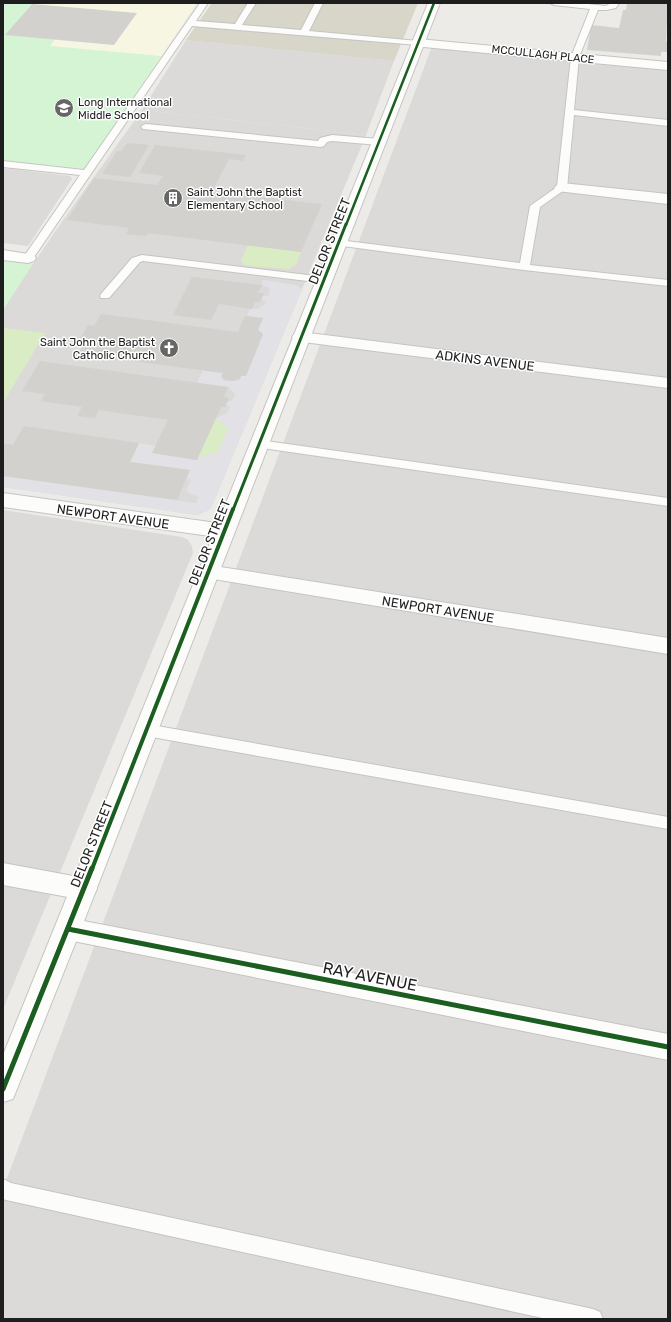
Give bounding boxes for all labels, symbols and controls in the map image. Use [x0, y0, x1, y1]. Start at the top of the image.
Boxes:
street label: MCCULLAGH PLACE [491, 43, 595, 66]
place label: Long International Middle School [78, 96, 172, 122]
school or university icon: Long International Middle School [53, 97, 75, 119]
place label: Saint John the Baptist Elementary School [187, 186, 303, 212]
building icon: Saint John the Baptist Elementary School [162, 187, 184, 209]
street label: DELOR STREET [305, 195, 354, 287]
place label: Saint John the Baptist Catholic Church [40, 336, 156, 362]
church icon: Saint John the Baptist Catholic Church [158, 337, 180, 359]
street label: ADKINS AVENUE [435, 347, 535, 374]
street label: DELOR STREET [185, 496, 234, 588]
street label: NEWPORT AVENUE [56, 501, 170, 532]
street label: NEWPORT AVENUE [381, 593, 495, 626]
street label: DELOR STREET [67, 798, 116, 890]
street label: RAY AVENUE [321, 958, 419, 995]

